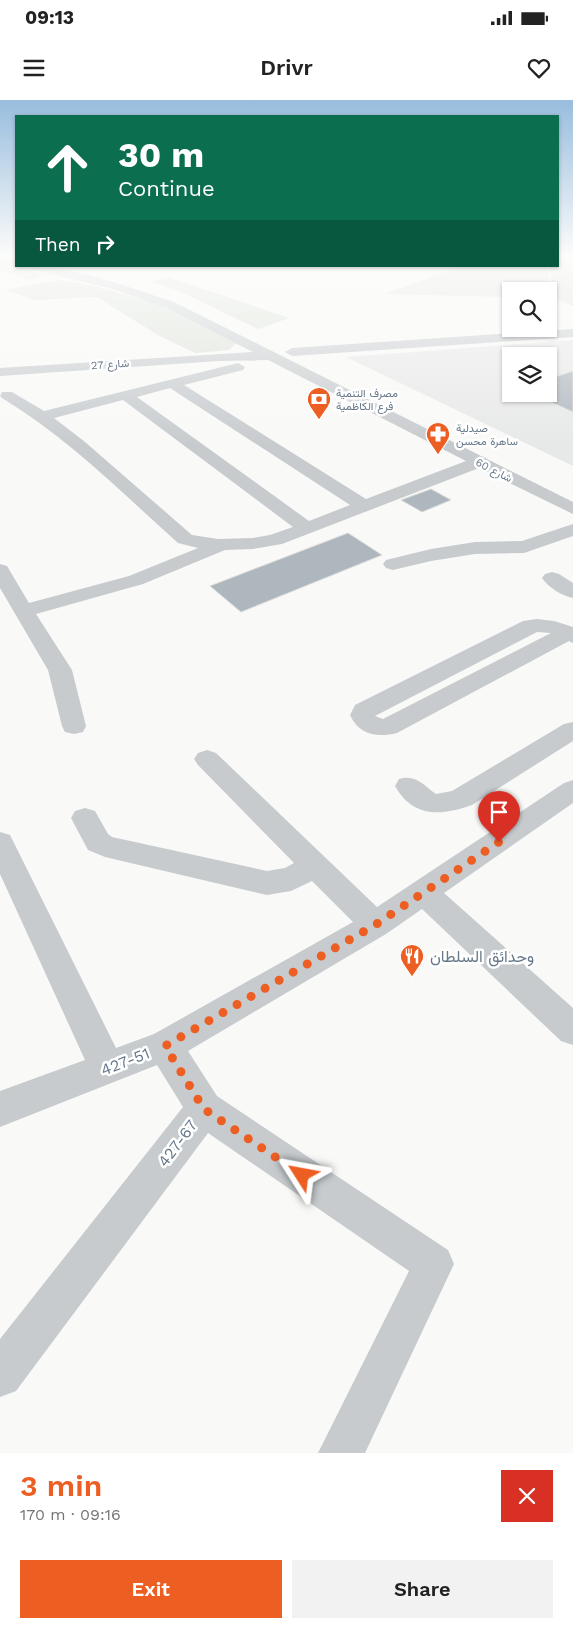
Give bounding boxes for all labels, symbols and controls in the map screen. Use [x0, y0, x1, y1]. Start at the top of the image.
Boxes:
text: 09:13 [25, 6, 74, 29]
icon: menu [20, 54, 48, 82]
icon: heart [525, 54, 553, 82]
text: Drivr [260, 55, 313, 80]
text: 30 m [118, 134, 204, 176]
icon: ahead [35, 135, 100, 200]
text: Continue [118, 176, 215, 201]
icon: right [91, 230, 119, 258]
text: Then [35, 233, 81, 256]
map controls [502, 282, 557, 402]
button: search [502, 282, 557, 337]
button: layers [502, 347, 557, 402]
street label: شارع 27 [91, 357, 130, 373]
bank icon: مصرف التنمية فرع الكاظمية [306, 386, 332, 420]
place label: مصرف التنمية فرع الكاظمية [336, 387, 398, 414]
pharmacy icon: صيدلية ساهرة محسن [425, 421, 451, 455]
place label: صيدلية ساهرة محسن [456, 422, 518, 448]
street label: شارع 60 [473, 456, 515, 486]
pin [478, 791, 520, 842]
icon: arrive [485, 798, 513, 826]
restaurant icon: وحدائق السلطان [399, 943, 425, 977]
place label: وحدائق السلطان [430, 947, 534, 967]
street label: 427-51 [98, 1044, 152, 1079]
street label: 427-67 [154, 1116, 201, 1170]
position arrow [275, 1148, 327, 1200]
text: 3 min [20, 1468, 102, 1503]
button: close [501, 1470, 553, 1522]
text: 170 m · 09:16 [20, 1505, 121, 1524]
button: Exit [20, 1560, 282, 1618]
button: Share [292, 1560, 553, 1618]

